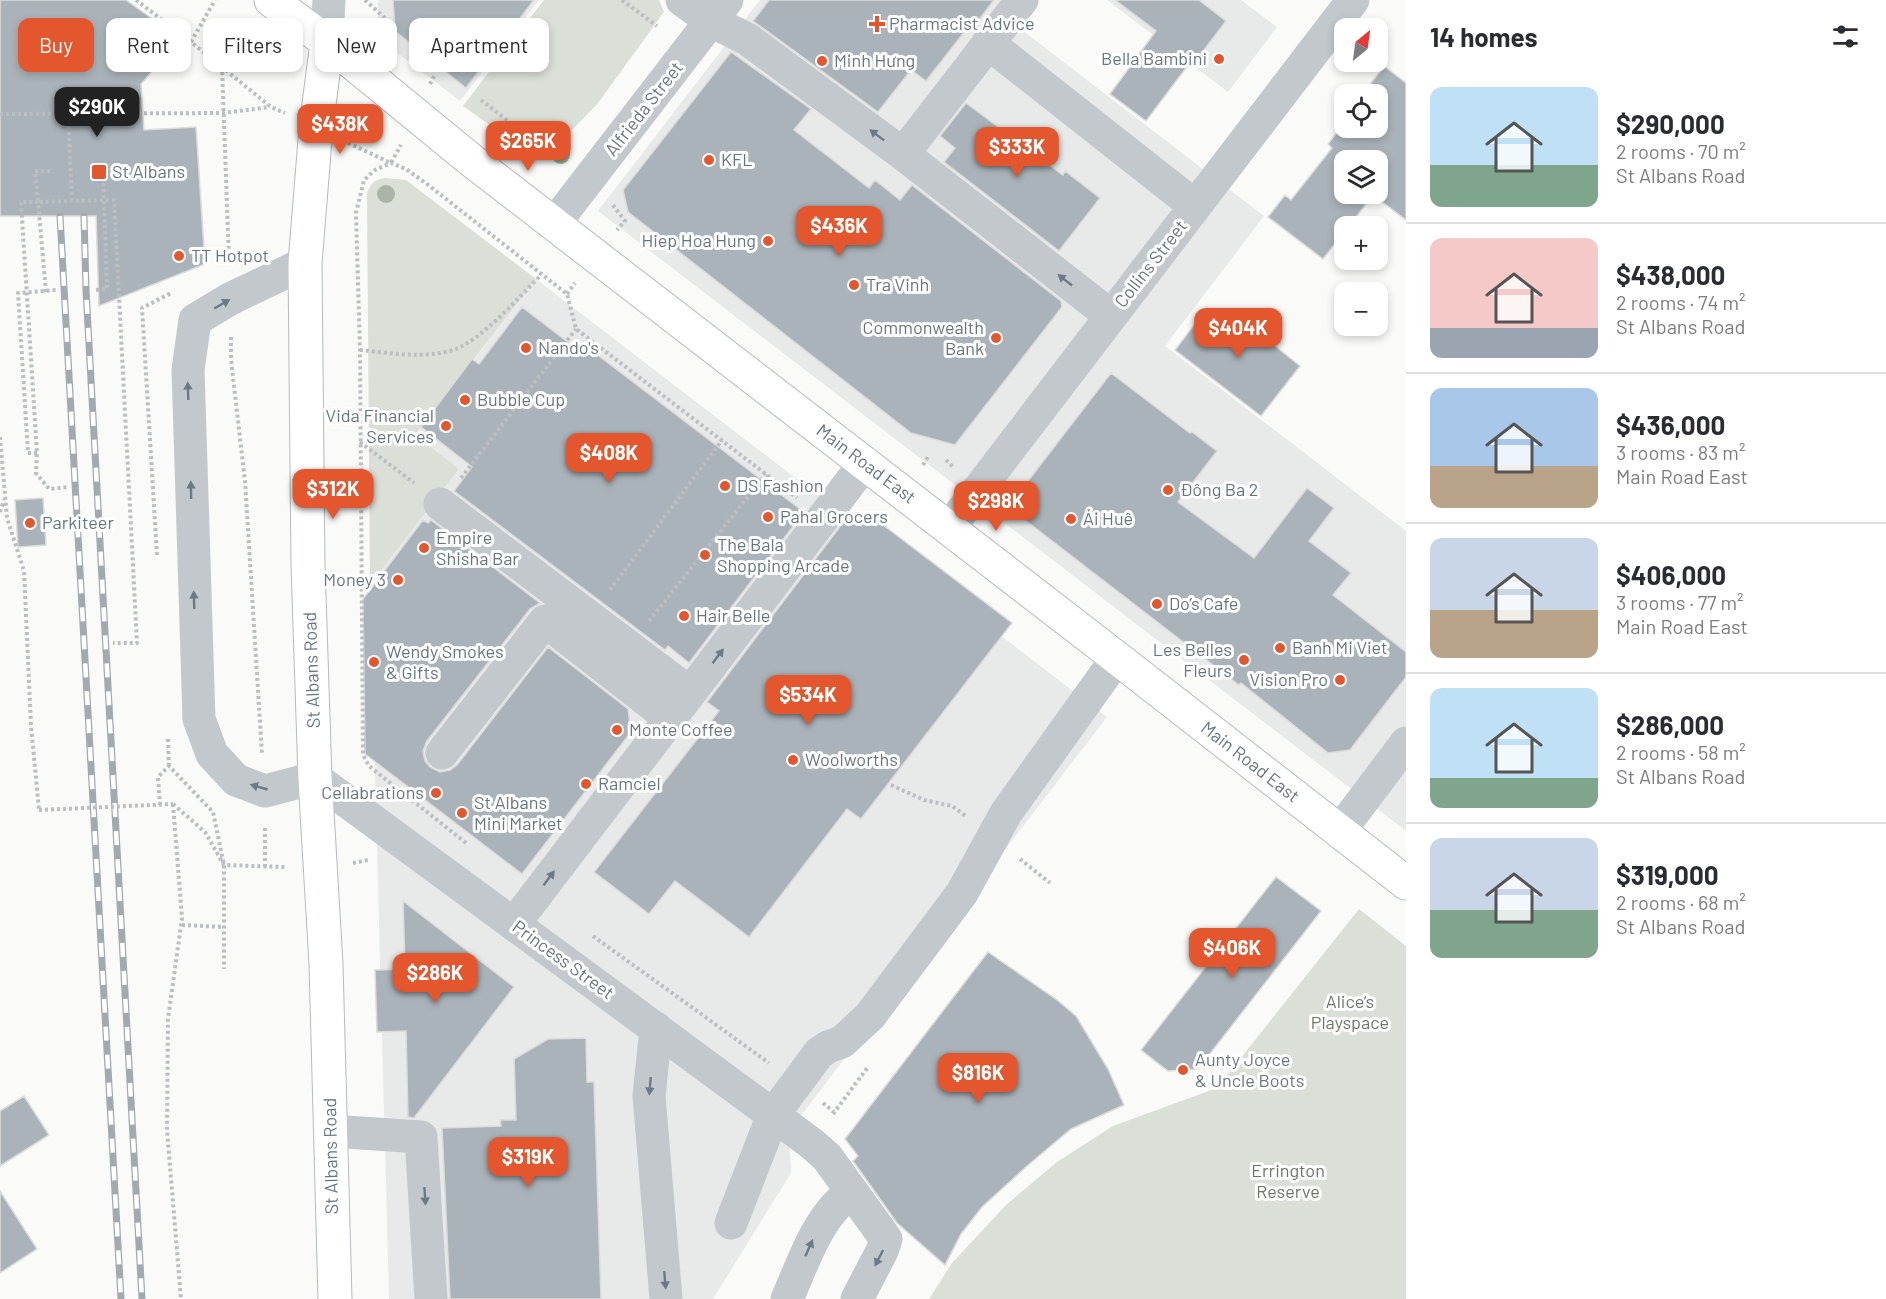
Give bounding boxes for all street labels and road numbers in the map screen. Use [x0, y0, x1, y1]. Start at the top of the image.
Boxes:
street label: Alfrieda Street [599, 57, 687, 160]
street label: Collins Street [1109, 215, 1191, 311]
street label: Main Road East [813, 419, 921, 508]
street label: St Albans Road [298, 611, 324, 729]
street label: Main Road East [1197, 716, 1304, 806]
street label: Princess Street [509, 915, 619, 1003]
street label: St Albans Road [318, 1098, 342, 1214]

